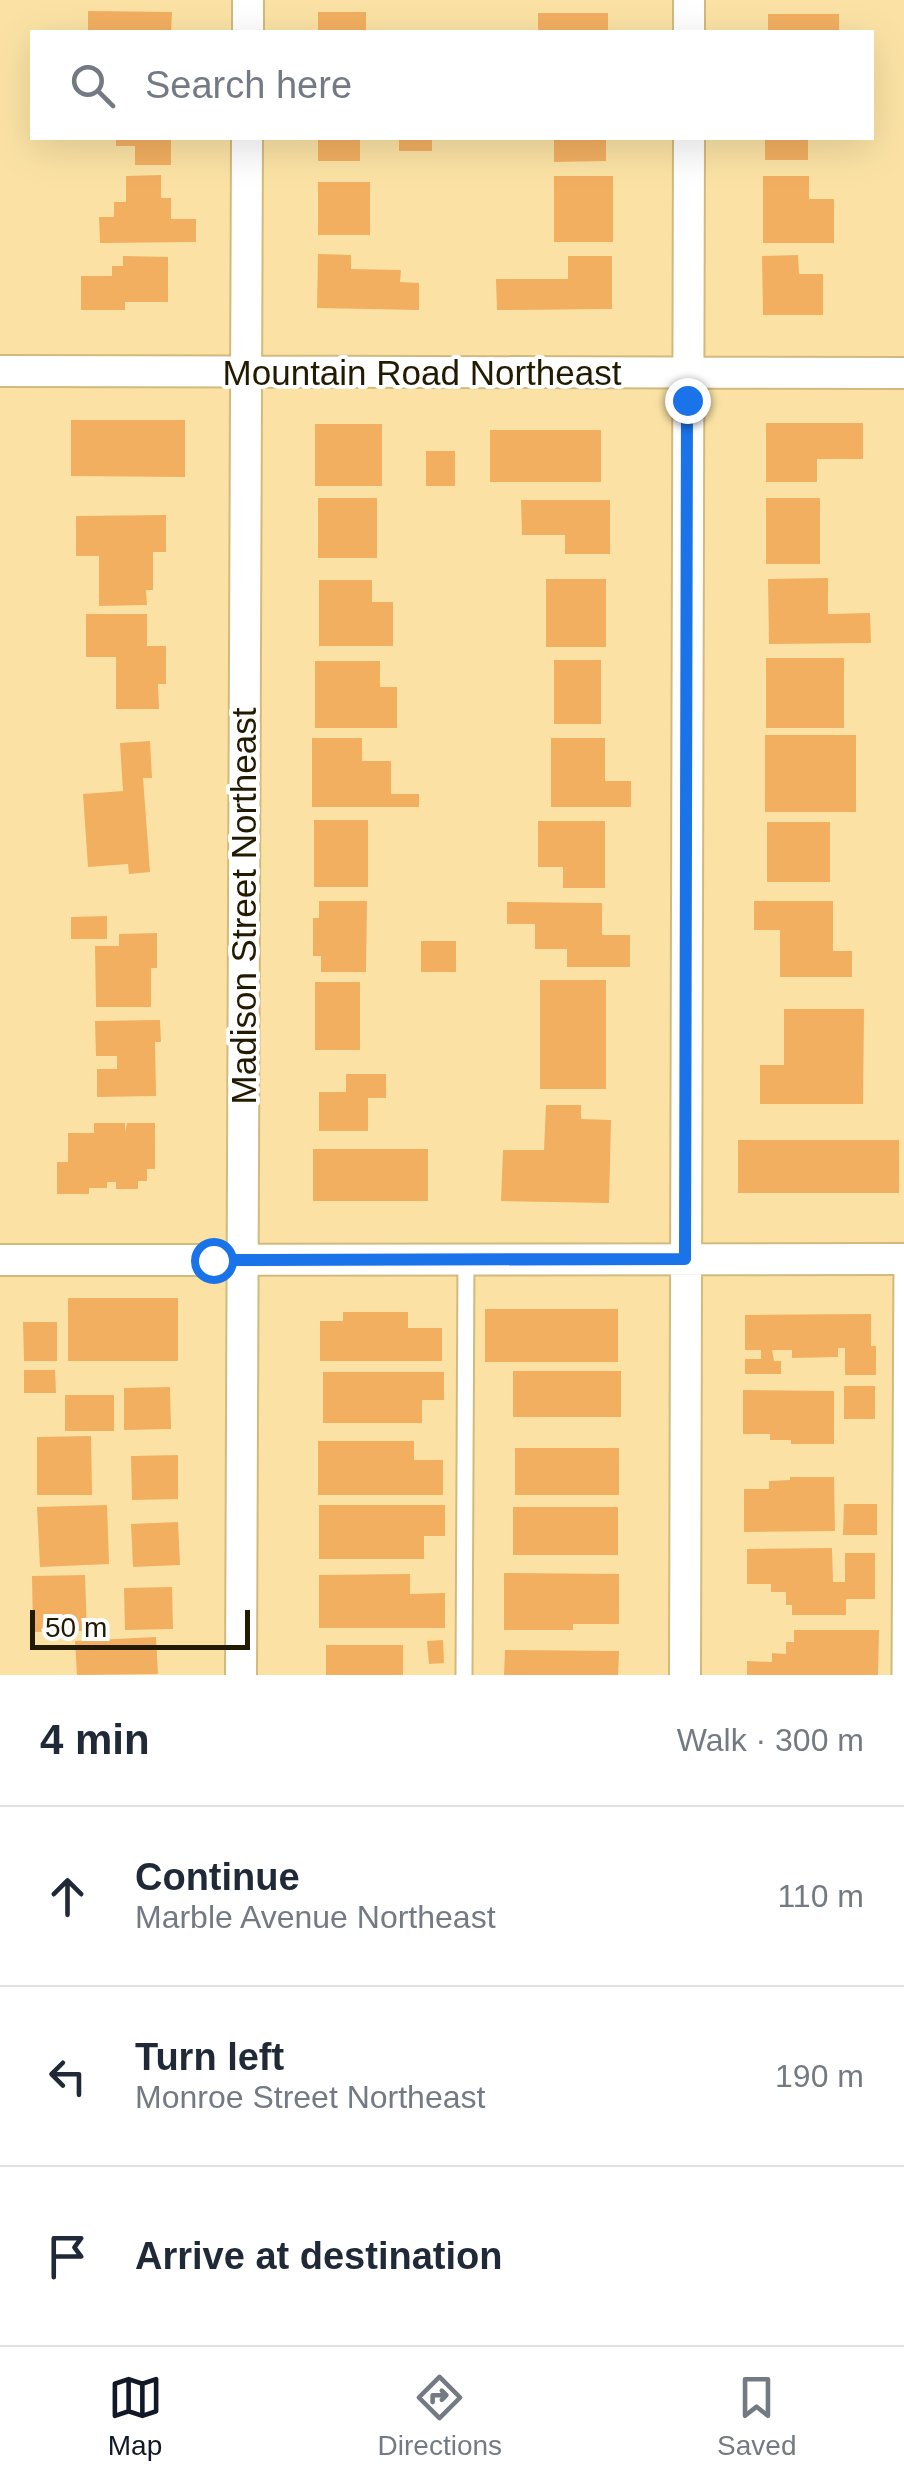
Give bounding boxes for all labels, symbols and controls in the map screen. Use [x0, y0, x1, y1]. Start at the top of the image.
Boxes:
search box [30, 30, 874, 140]
icon: search [65, 58, 120, 113]
text: Search here [145, 64, 352, 106]
street label: Mountain Road Northeast [223, 353, 622, 392]
route end [665, 378, 711, 424]
street label: Madison Street Northeast [224, 707, 263, 1104]
route start [191, 1238, 237, 1284]
scale bar [30, 1605, 250, 1650]
text: 50 m [45, 1612, 107, 1643]
text: 4 min [40, 1716, 150, 1763]
text: Walk · 300 m [677, 1722, 864, 1758]
text: Continue [135, 1856, 300, 1898]
icon: ahead [40, 1869, 95, 1924]
text: 110 m [777, 1878, 864, 1914]
text: Marble Avenue Northeast [135, 1899, 496, 1935]
text: Turn left [135, 2036, 284, 2078]
icon: left [40, 2049, 95, 2104]
text: 190 m [775, 2058, 864, 2094]
text: Monroe Street Northeast [135, 2079, 485, 2115]
icon: arrive [40, 2229, 95, 2284]
text: Arrive at destination [135, 2235, 502, 2277]
tab: Map [108, 2370, 163, 2462]
tab: Directions [378, 2370, 502, 2462]
tab: Saved [717, 2370, 796, 2462]

